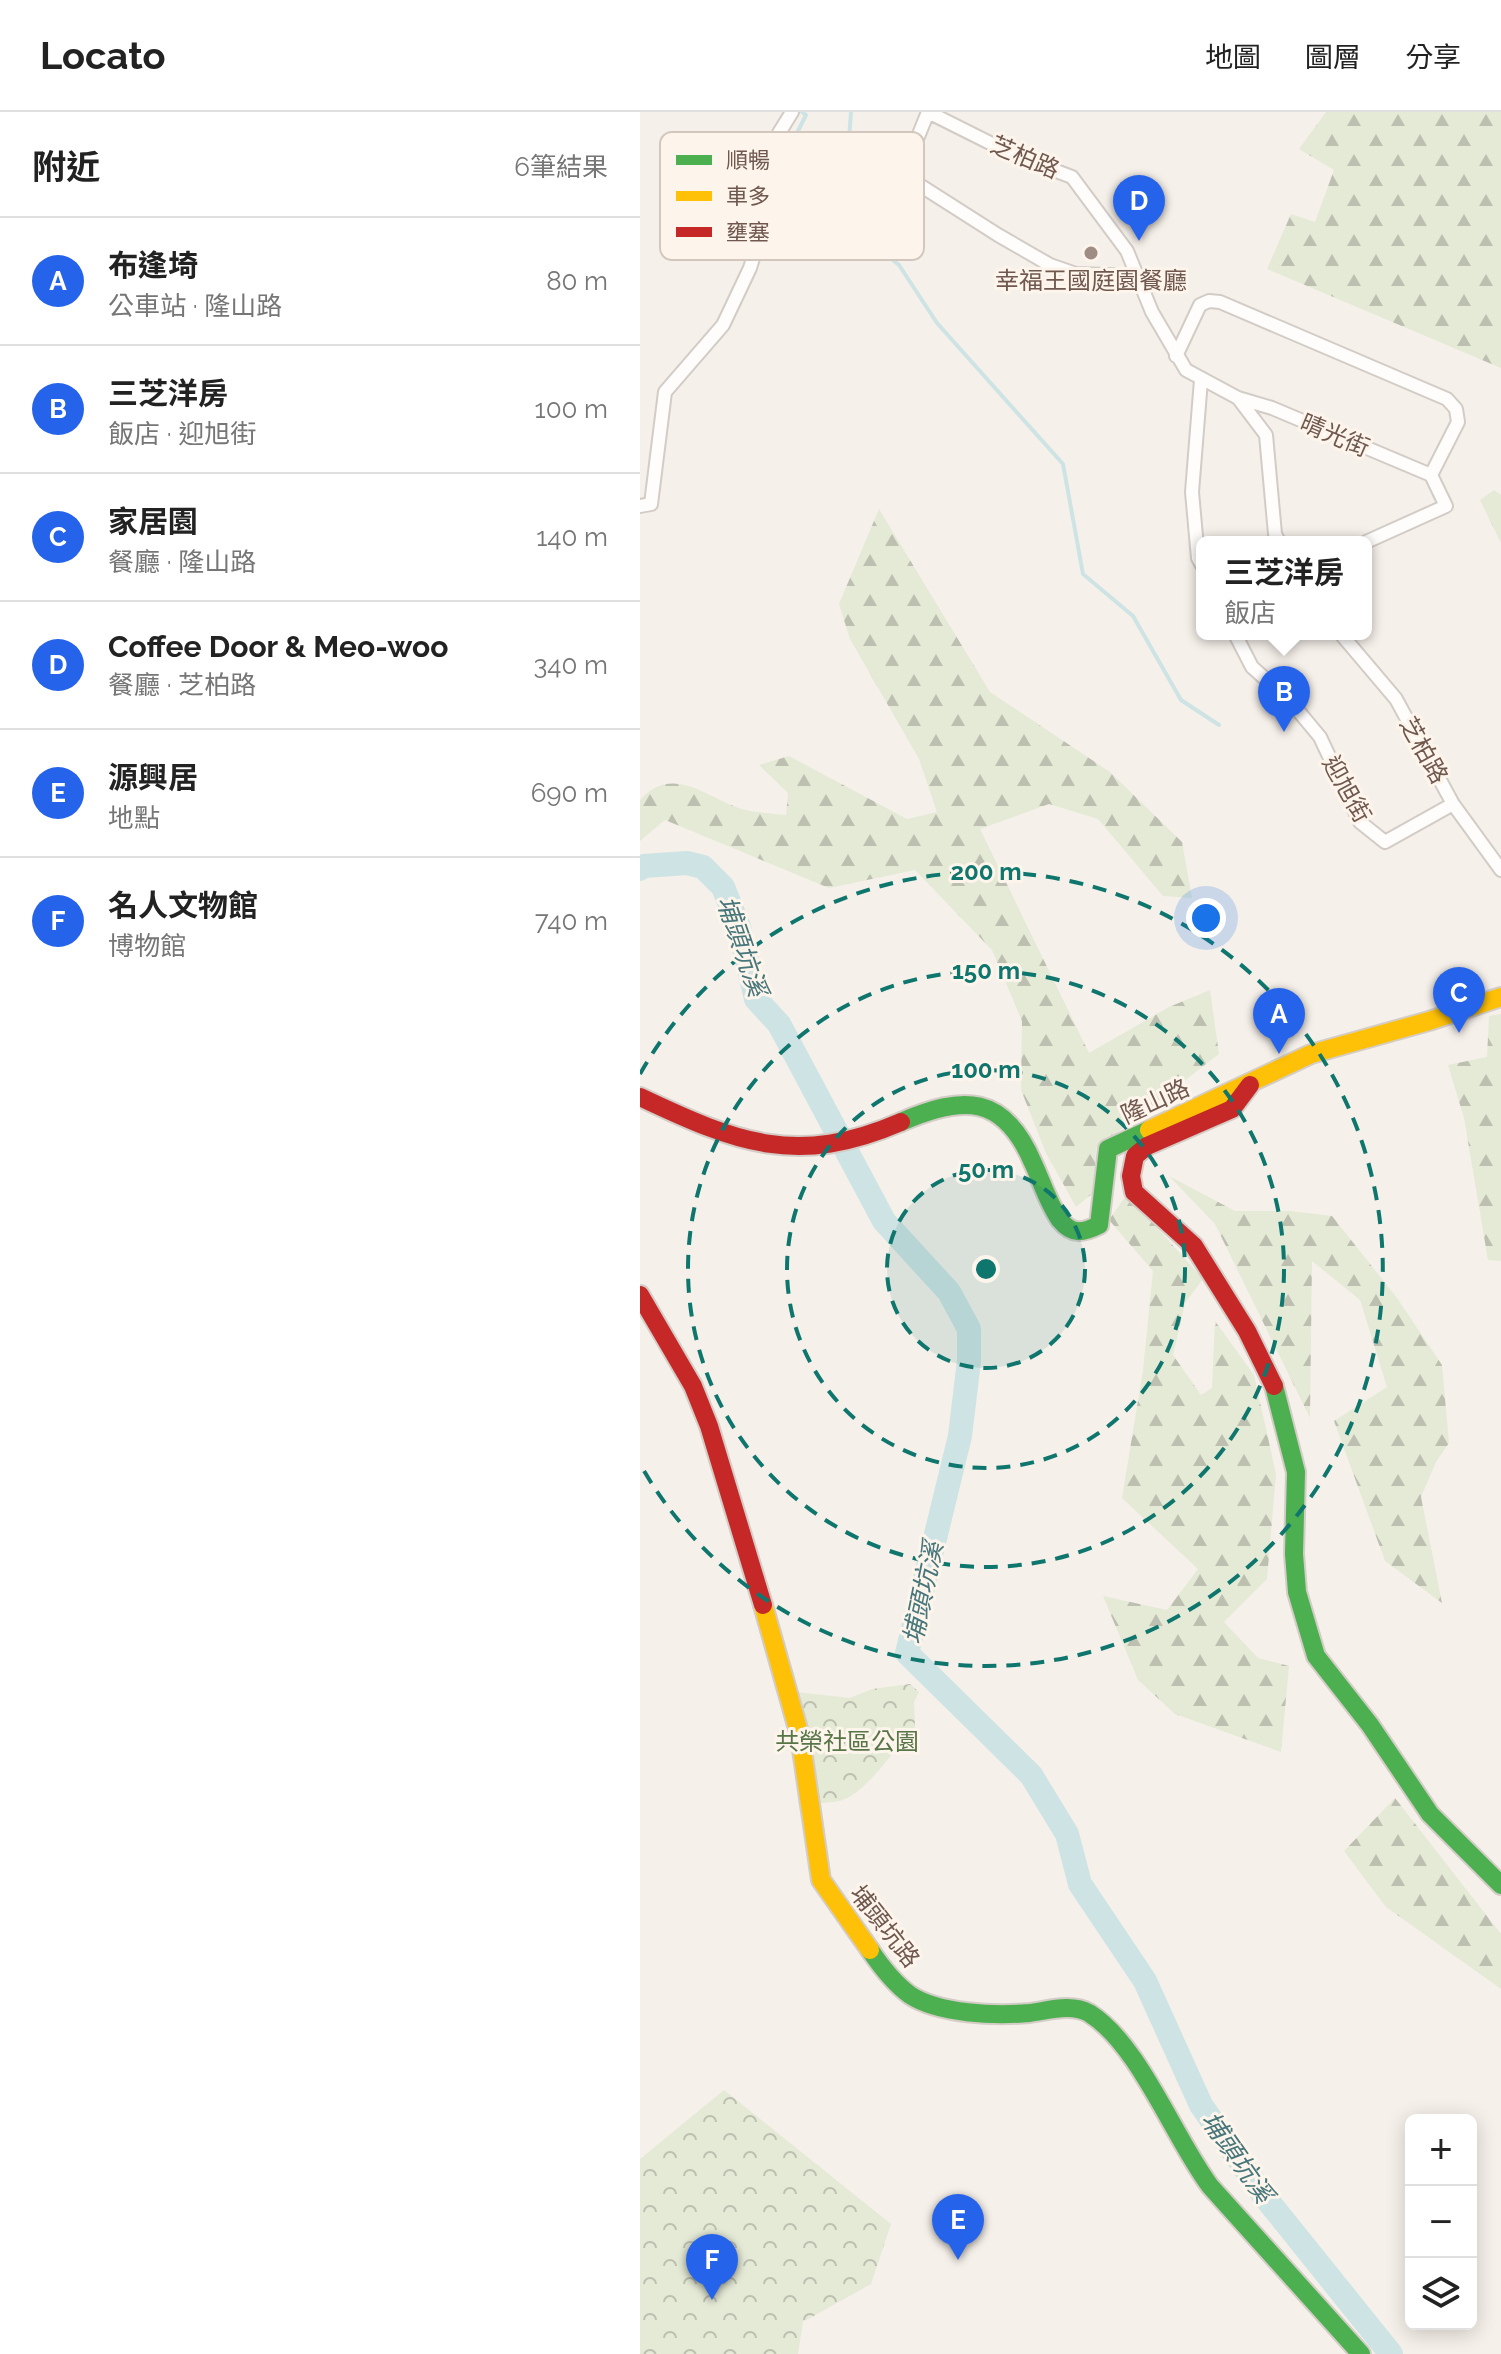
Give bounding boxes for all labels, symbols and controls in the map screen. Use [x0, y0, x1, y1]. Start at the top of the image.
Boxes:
text: Locato [40, 33, 166, 78]
text: 地圖 [1205, 41, 1261, 74]
text: 圖層 [1305, 41, 1361, 74]
text: 分享 [1405, 41, 1461, 74]
street label: 芝柏路 [986, 130, 1064, 184]
legend [660, 132, 924, 260]
text: 附近 [32, 147, 100, 187]
text: 順暢 [726, 147, 770, 173]
text: 6筆結果 [514, 152, 608, 182]
pin: D [1113, 175, 1165, 241]
text: 車多 [726, 183, 770, 209]
text: 壅塞 [726, 219, 770, 245]
marker: 幸福王國庭園餐廳 [1082, 244, 1100, 262]
text: 布逢埼 [108, 248, 198, 283]
text: A [49, 266, 67, 296]
text: 80 m [546, 266, 608, 296]
place label: 幸福王國庭園餐廳 [995, 266, 1187, 295]
text: 公車站 · 隆山路 [108, 291, 282, 321]
text: 三芝洋房 [108, 376, 228, 411]
text: B [49, 394, 67, 424]
text: 100 m [535, 394, 608, 424]
street label: 晴光街 [1296, 408, 1374, 462]
text: 飯店 · 迎旭街 [108, 419, 256, 449]
text: 家居園 [108, 504, 198, 539]
text: C [49, 522, 67, 552]
text: 140 m [536, 522, 608, 552]
popup [1196, 536, 1372, 640]
text: 餐廳 · 隆山路 [108, 547, 256, 577]
text: 三芝洋房 [1224, 555, 1344, 590]
text: 飯店 [1224, 598, 1276, 628]
text: Coffee Door & Meo-woo [108, 629, 448, 664]
text: D [49, 650, 67, 680]
text: 340 m [533, 650, 608, 680]
pin: B [1258, 666, 1310, 732]
text: 餐廳 · 芝柏路 [108, 670, 256, 700]
street label: 芝柏路 [1394, 711, 1454, 789]
street label: 迎旭街 [1317, 750, 1377, 828]
text: 源興居 [108, 760, 198, 795]
text: E [50, 778, 66, 808]
text: 690 m [531, 778, 608, 808]
text: 地點 [108, 803, 160, 833]
text: 200 m [950, 857, 1022, 886]
text: 名人文物館 [108, 888, 258, 923]
water label: 埔頭坑溪 [711, 892, 774, 1004]
your location [1186, 898, 1226, 938]
text: F [51, 906, 65, 936]
text: 740 m [535, 906, 608, 936]
text: 博物館 [108, 931, 186, 961]
text: 150 m [952, 956, 1020, 985]
pin: C [1433, 967, 1485, 1033]
pin: A [1253, 988, 1305, 1054]
text: 100 m [951, 1055, 1021, 1084]
street label: 隆山路 [1116, 1073, 1194, 1129]
text: 50 m [958, 1155, 1014, 1184]
centre of rings [972, 1255, 1000, 1283]
water label: 埔頭坑溪 [898, 1535, 949, 1647]
park label: 共榮社區公園 [775, 1727, 919, 1756]
street label: 埔頭坑路 [844, 1879, 926, 1973]
water label: 埔頭坑溪 [1195, 2106, 1281, 2211]
map controls [1405, 2114, 1477, 2330]
button: + [1405, 2114, 1477, 2186]
button: − [1405, 2186, 1477, 2258]
pin: E [932, 2194, 984, 2260]
pin: F [686, 2234, 738, 2300]
button: layers [1405, 2258, 1477, 2330]

